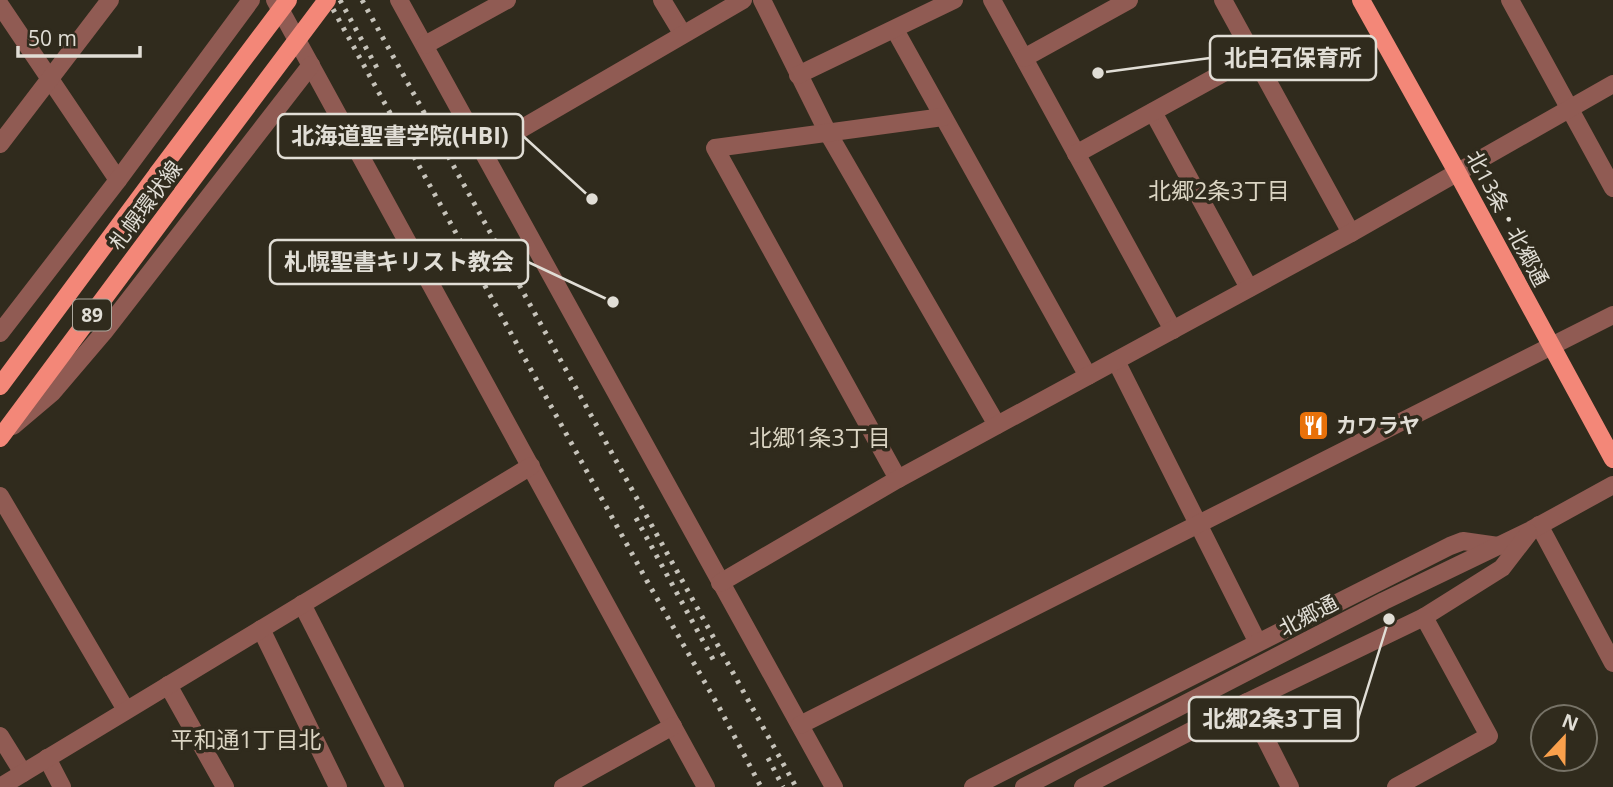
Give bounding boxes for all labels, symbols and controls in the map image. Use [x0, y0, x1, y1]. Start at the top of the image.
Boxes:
scale bar [18, 14, 140, 58]
text: 50 m [28, 24, 77, 52]
callout: 北白石保育所 [1210, 36, 1376, 80]
text: 北白石保育所 [1224, 41, 1362, 73]
callout: 北海道聖書学院(HBI) [278, 114, 523, 158]
text: 北海道聖書学院(HBI) [291, 119, 509, 151]
street label: 北13条・北郷通 [1460, 145, 1556, 291]
street label: 札幌環状線 [102, 155, 188, 255]
district label: 北郷2条3丁目 [1148, 174, 1290, 206]
callout: 札幌聖書キリスト教会 [270, 240, 528, 284]
text: 札幌聖書キリスト教会 [284, 245, 514, 277]
road number: 89 [73, 300, 111, 330]
restaurant icon: カワラヤ [1296, 408, 1330, 442]
place label: カワラヤ [1336, 411, 1420, 439]
district label: 北郷1条3丁目 [749, 421, 891, 453]
street label: 北郷通 [1274, 588, 1342, 642]
callout: 北郷2条3丁目 [1189, 697, 1358, 741]
text: 北郷2条3丁目 [1202, 702, 1344, 734]
north arrow [1529, 703, 1599, 773]
text: N [1558, 707, 1582, 737]
district label: 平和通1丁目北 [170, 723, 322, 755]

